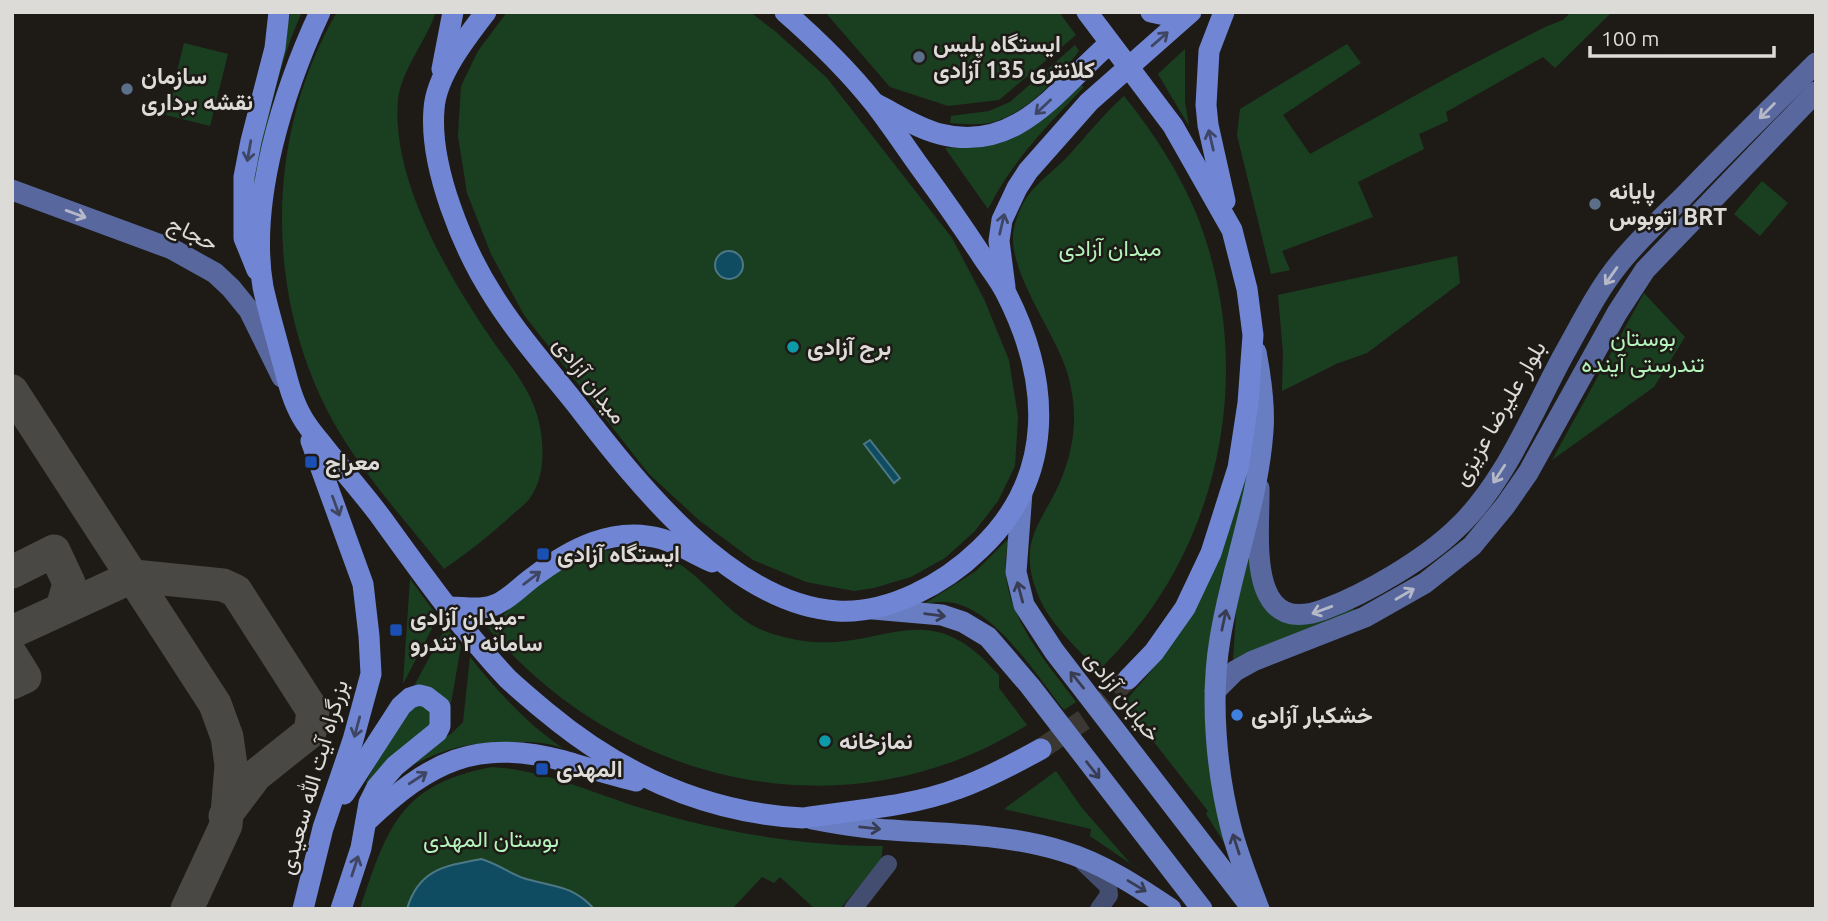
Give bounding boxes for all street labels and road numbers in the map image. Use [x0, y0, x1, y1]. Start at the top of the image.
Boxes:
street label: حجاج [162, 210, 222, 259]
street label: میدان آزادی [546, 331, 632, 430]
street label: بلوار علیرضا عزیزی [1447, 336, 1553, 491]
street label: خیابان آزادی [1078, 646, 1166, 748]
street label: بزرگراه آیت الله سعیدی [273, 677, 355, 878]

